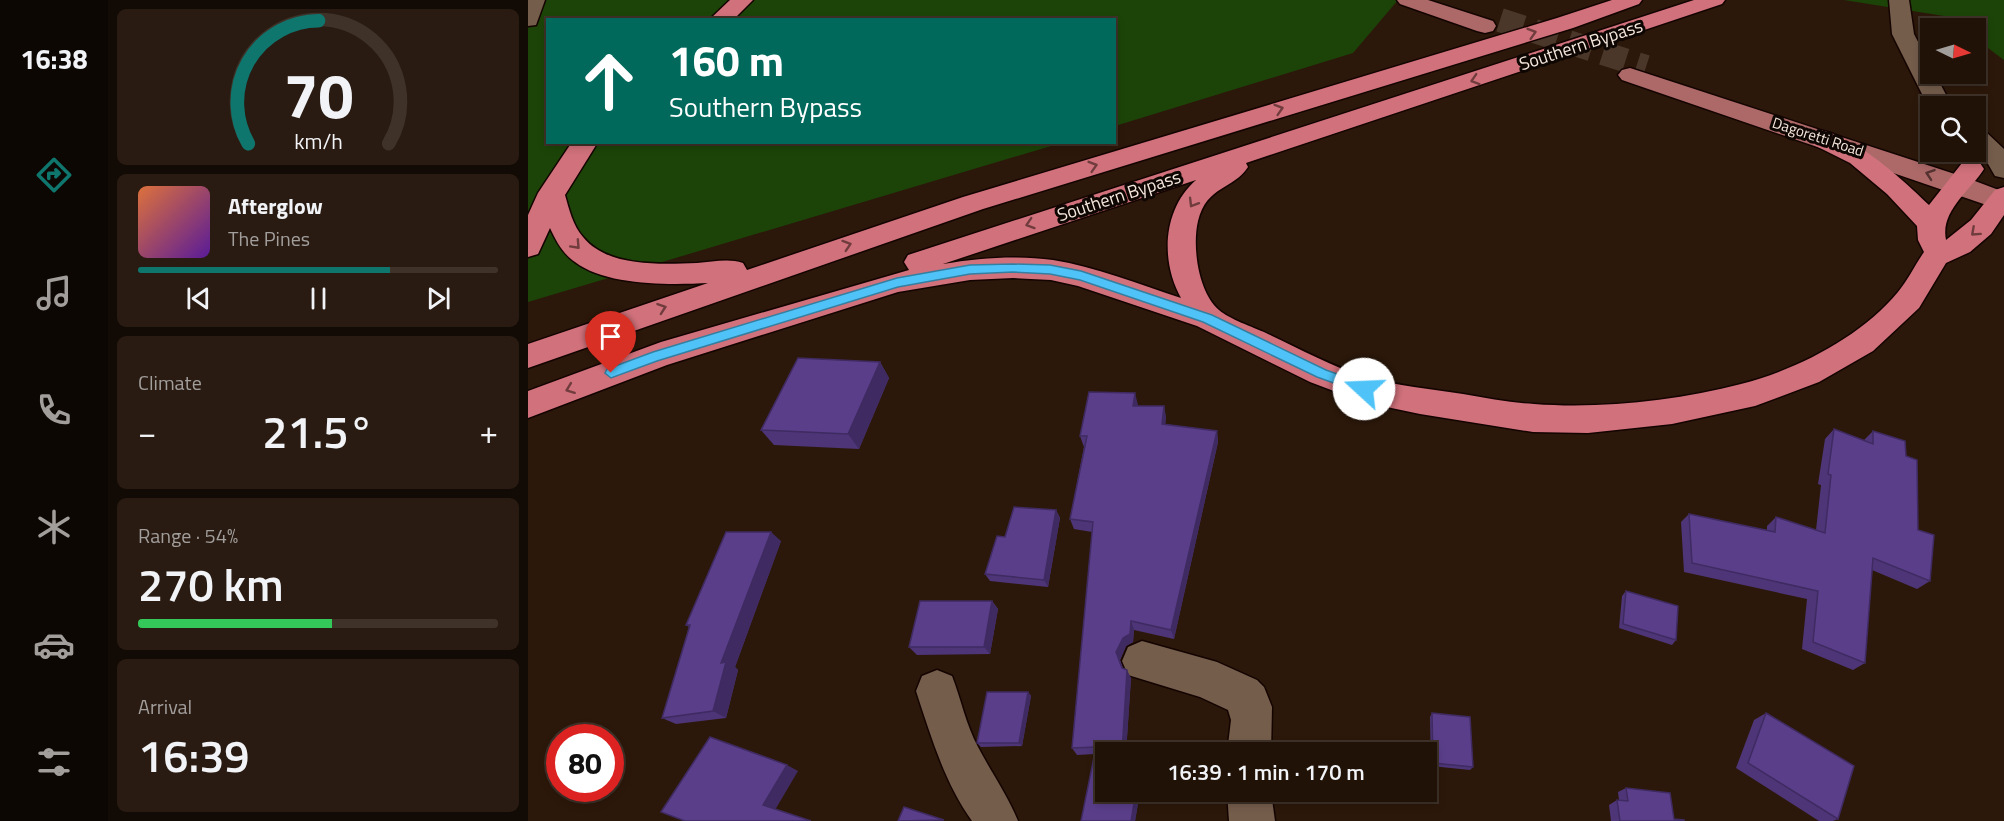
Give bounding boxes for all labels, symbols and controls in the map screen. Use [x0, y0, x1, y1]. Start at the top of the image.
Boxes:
street label: Southern Bypass [1515, 12, 1646, 77]
north arrow [1920, 18, 1986, 84]
map controls [1920, 18, 1986, 162]
text: 160 m [669, 28, 784, 92]
one-way arrow [1526, 28, 1537, 40]
text: 16:38 [20, 38, 88, 79]
icon: ahead [570, 42, 648, 120]
text: 70 [283, 47, 353, 142]
one-way arrow [1470, 73, 1481, 85]
text: Southern Bypass [669, 86, 862, 127]
button: search [1920, 96, 1986, 162]
one-way arrow [1273, 104, 1284, 116]
street label: Dagoretti Road [1769, 111, 1867, 162]
text: km/h [294, 125, 342, 157]
icon: directions [33, 154, 75, 196]
one-way arrow [1087, 161, 1097, 173]
street label: Southern Bypass [1053, 163, 1184, 228]
one-way arrow [1925, 169, 1935, 182]
text: Afterglow [228, 189, 323, 223]
one-way arrow [1190, 197, 1201, 208]
one-way arrow [1025, 217, 1036, 230]
text: The Pines [228, 223, 310, 254]
one-way arrow [1971, 225, 1982, 236]
one-way arrow [569, 238, 580, 249]
one-way arrow [841, 240, 852, 252]
icon: music [33, 272, 75, 314]
icon: previous [182, 282, 215, 315]
icon: pause [302, 282, 335, 315]
icon: next [422, 282, 455, 315]
one-way arrow [656, 303, 667, 315]
pin [585, 311, 636, 373]
icon: arrive [594, 320, 627, 353]
position arrow [1332, 357, 1396, 421]
text: Climate [138, 367, 202, 398]
one-way arrow [565, 382, 576, 394]
icon: phone [33, 389, 75, 431]
text: 21.5° [262, 397, 374, 465]
text: − [138, 407, 156, 457]
text: + [480, 407, 498, 457]
icon: climate [33, 506, 75, 548]
text: Range · 54% [138, 520, 238, 551]
text: 270 km [138, 550, 284, 618]
icon: car [33, 624, 75, 666]
text: Arrival [138, 691, 192, 722]
text: 16:39 [138, 721, 250, 789]
speed limit sign: 80 [546, 724, 624, 802]
icon: filters [33, 741, 75, 783]
text: 16:39 · 1 min · 170 m [1167, 755, 1365, 789]

